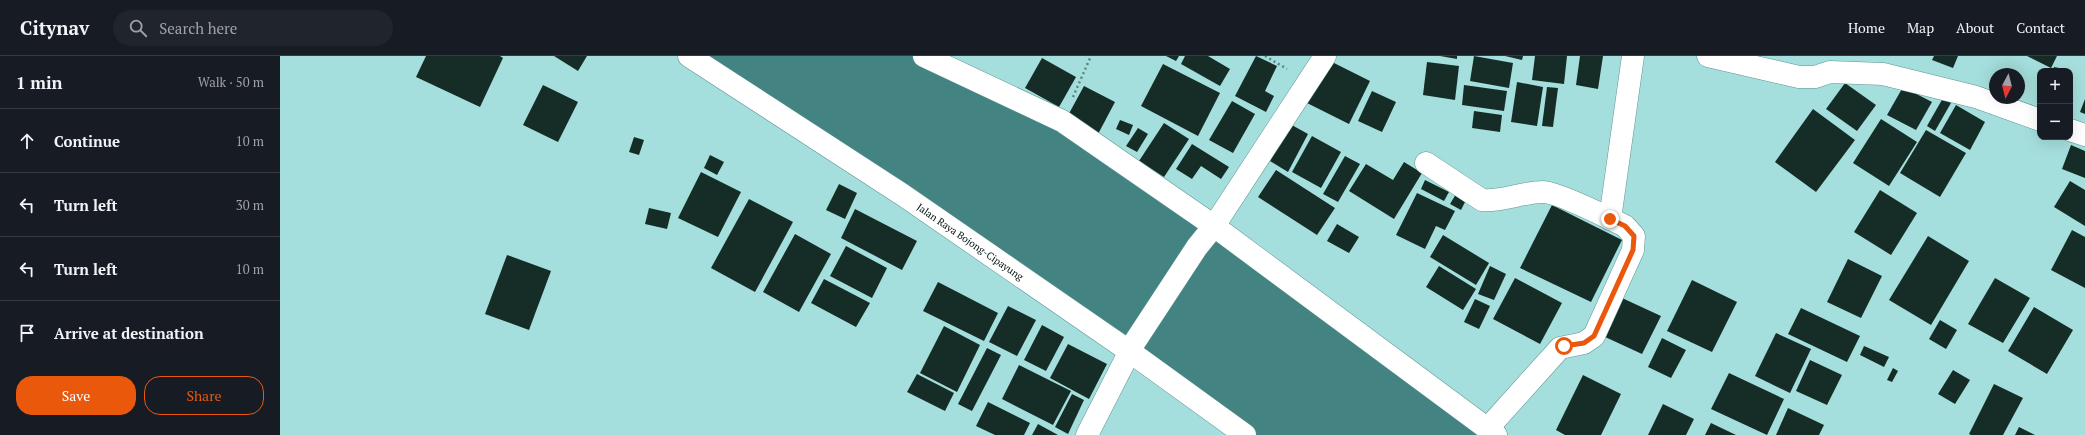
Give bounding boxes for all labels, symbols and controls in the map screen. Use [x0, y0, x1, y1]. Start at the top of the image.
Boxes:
search box [113, 10, 393, 46]
text: Citynav [20, 15, 89, 40]
icon: search [127, 17, 149, 39]
text: Search here [159, 18, 237, 38]
text: Home [1848, 18, 1885, 37]
text: Map [1907, 18, 1934, 37]
text: About [1956, 18, 1994, 37]
text: Contact [2016, 18, 2065, 37]
north arrow [1989, 68, 2025, 104]
map controls [2037, 68, 2073, 140]
button: + [2037, 68, 2073, 104]
text: 1 min [16, 71, 63, 94]
text: Walk · 50 m [198, 73, 264, 91]
button: − [2037, 104, 2073, 140]
icon: ahead [16, 130, 38, 152]
text: Continue [54, 131, 120, 151]
text: 10 m [236, 132, 264, 150]
icon: left [16, 194, 38, 216]
text: Turn left [54, 195, 118, 215]
text: 30 m [236, 196, 264, 214]
street label: Jalan Raya Bojong-Cipayung [914, 201, 1027, 284]
route end [1601, 210, 1619, 228]
icon: left [16, 258, 38, 280]
text: Turn left [54, 259, 118, 279]
text: 10 m [236, 260, 264, 278]
icon: arrive [16, 322, 38, 344]
text: Arrive at destination [54, 323, 204, 343]
route start [1555, 337, 1573, 355]
button: Save [16, 376, 136, 415]
button: Share [144, 376, 264, 415]

